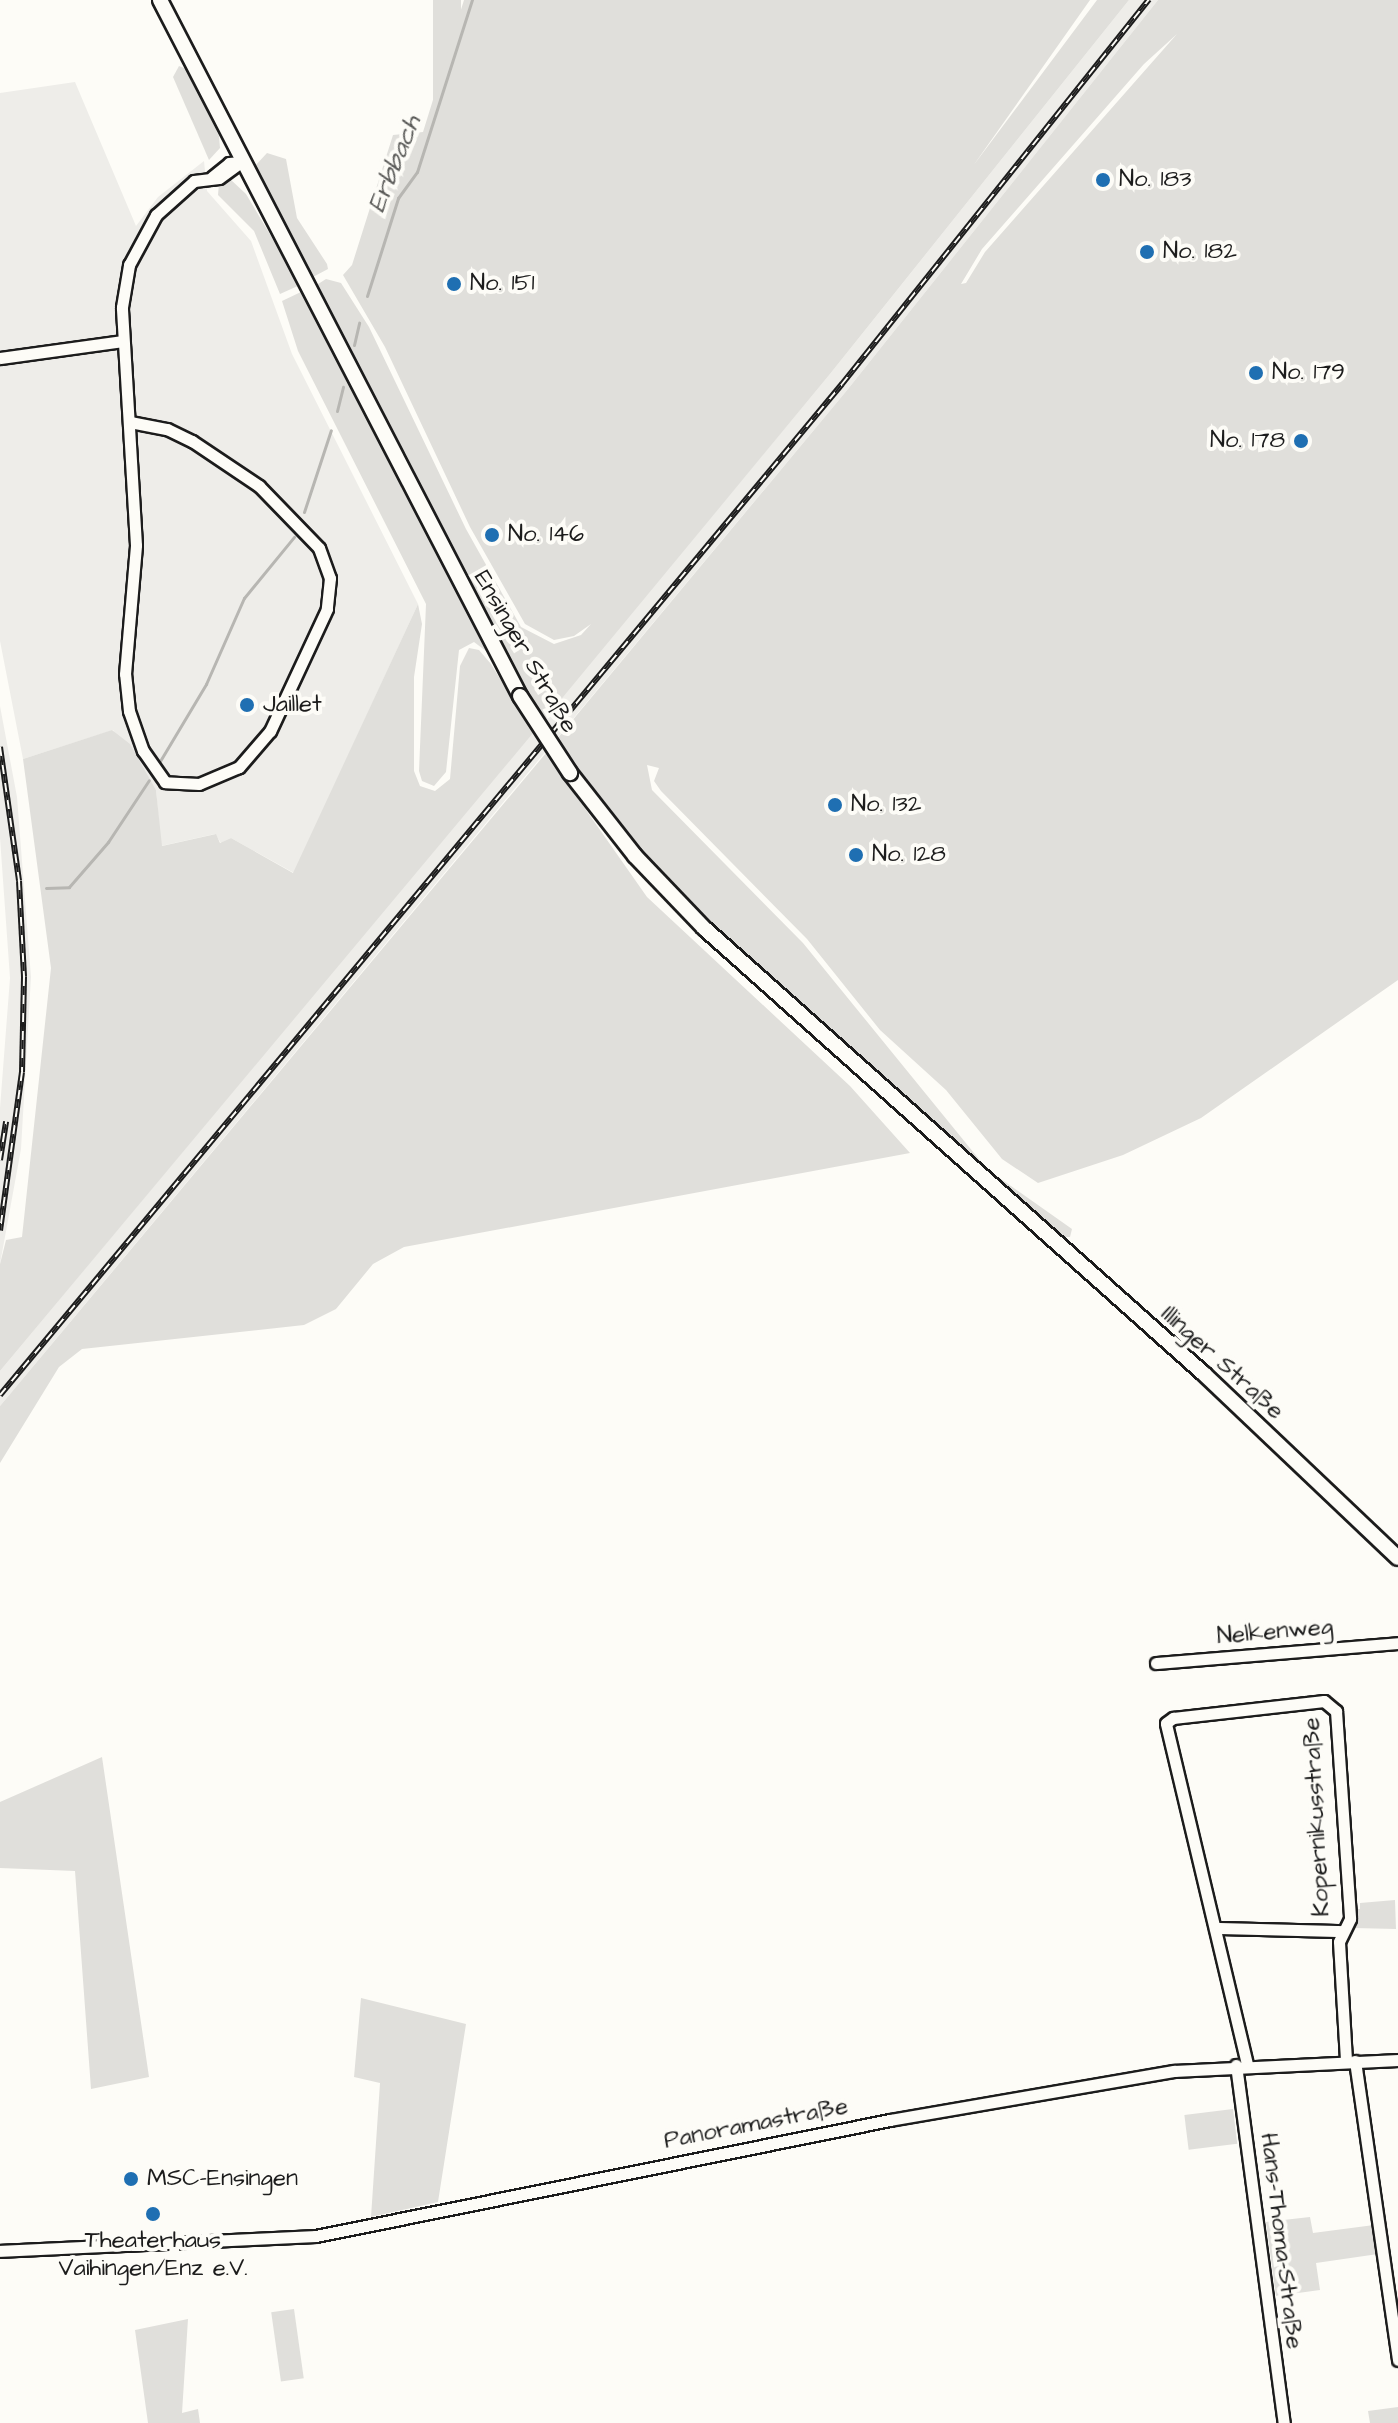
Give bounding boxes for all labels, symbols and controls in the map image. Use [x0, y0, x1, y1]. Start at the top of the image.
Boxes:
water label: Erbbach [362, 111, 428, 217]
place label: No. 183 [1119, 166, 1191, 194]
marker: No. 183 [1094, 171, 1112, 189]
place label: No. 182 [1163, 238, 1237, 266]
marker: No. 182 [1138, 243, 1156, 261]
place label: No. 151 [470, 270, 535, 298]
marker: No. 151 [445, 275, 463, 293]
place label: No. 179 [1272, 359, 1345, 387]
marker: No. 179 [1247, 364, 1265, 382]
place label: No. 178 [1210, 427, 1285, 455]
marker: No. 178 [1292, 432, 1310, 450]
place label: No. 146 [508, 521, 584, 549]
marker: No. 146 [483, 526, 501, 544]
street label: Ensinger Straße [467, 566, 583, 738]
place label: Jaillet [263, 691, 322, 719]
marker: Jaillet [238, 696, 256, 714]
place label: No. 132 [851, 791, 922, 819]
marker: No. 132 [826, 796, 844, 814]
place label: No. 128 [872, 841, 946, 869]
marker: No. 128 [847, 846, 865, 864]
street label: Illinger Straße [1155, 1300, 1289, 1426]
street label: Nelkenweg [1216, 1613, 1334, 1651]
street label: Kopernikusstraße [1297, 1717, 1337, 1917]
street label: Panoramastraße [662, 2092, 850, 2156]
street label: Hans-Thoma-Straße [1253, 2131, 1309, 2351]
place label: MSC-Ensingen [147, 2165, 298, 2193]
marker: MSC-Ensingen [122, 2170, 140, 2188]
marker: Theaterhaus Vaihingen/Enz e.V. [144, 2205, 162, 2223]
place label: Theaterhaus Vaihingen/Enz e.V. [58, 2227, 248, 2283]

